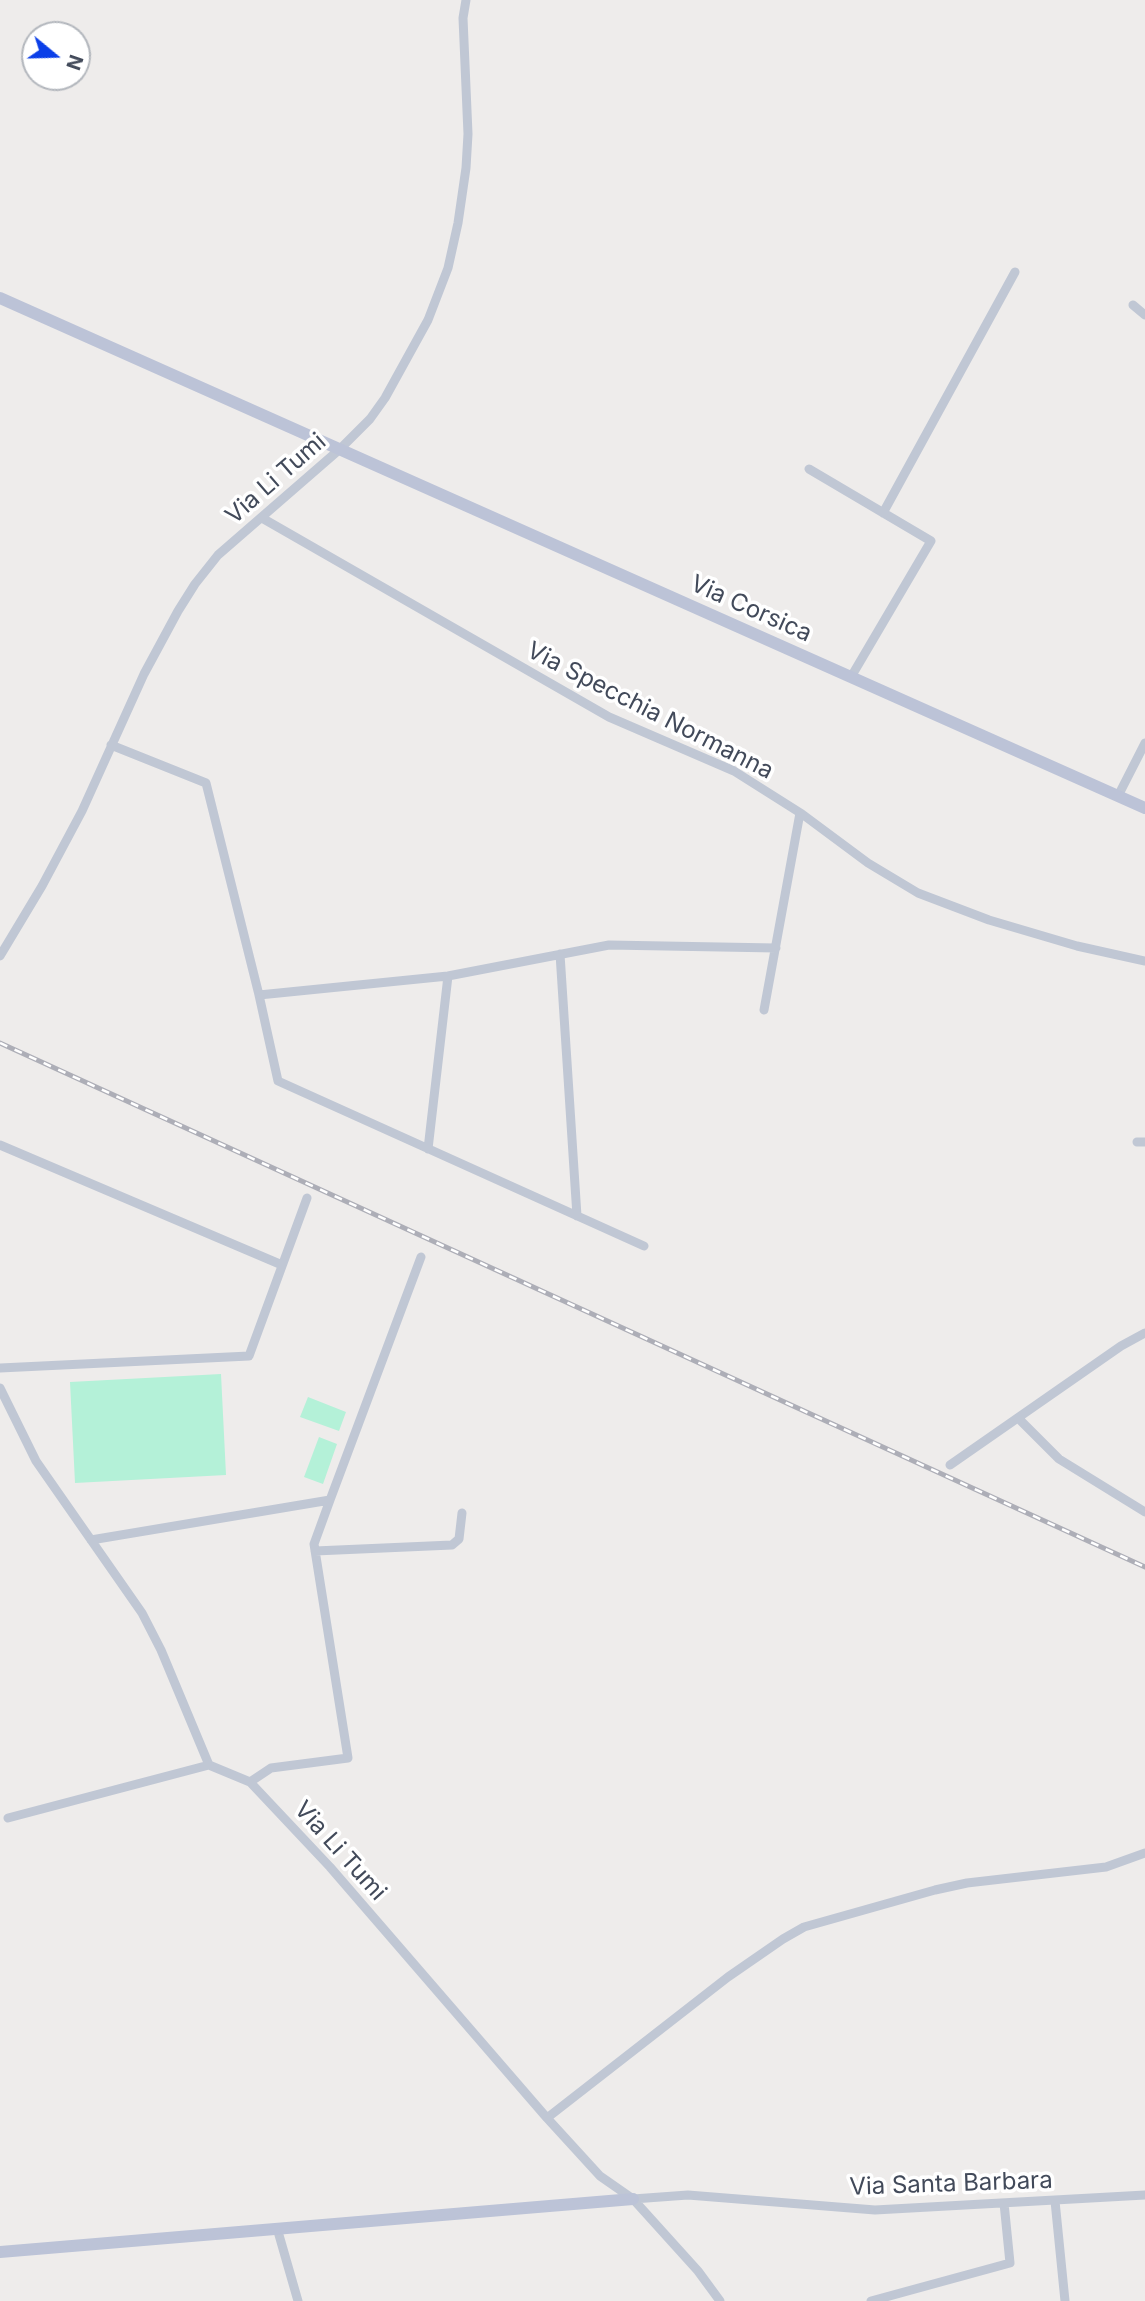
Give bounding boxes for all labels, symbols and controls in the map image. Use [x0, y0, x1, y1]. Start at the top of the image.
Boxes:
north arrow [21, 21, 91, 91]
text: N [61, 52, 88, 73]
street label: Via Li Tumi [220, 428, 332, 530]
street label: Via Corsica [686, 570, 816, 648]
street label: Via Specchia Normanna [522, 636, 778, 786]
street label: Via Li Tumi [288, 1795, 392, 1907]
street label: Via Santa Barbara [849, 2166, 1053, 2202]

